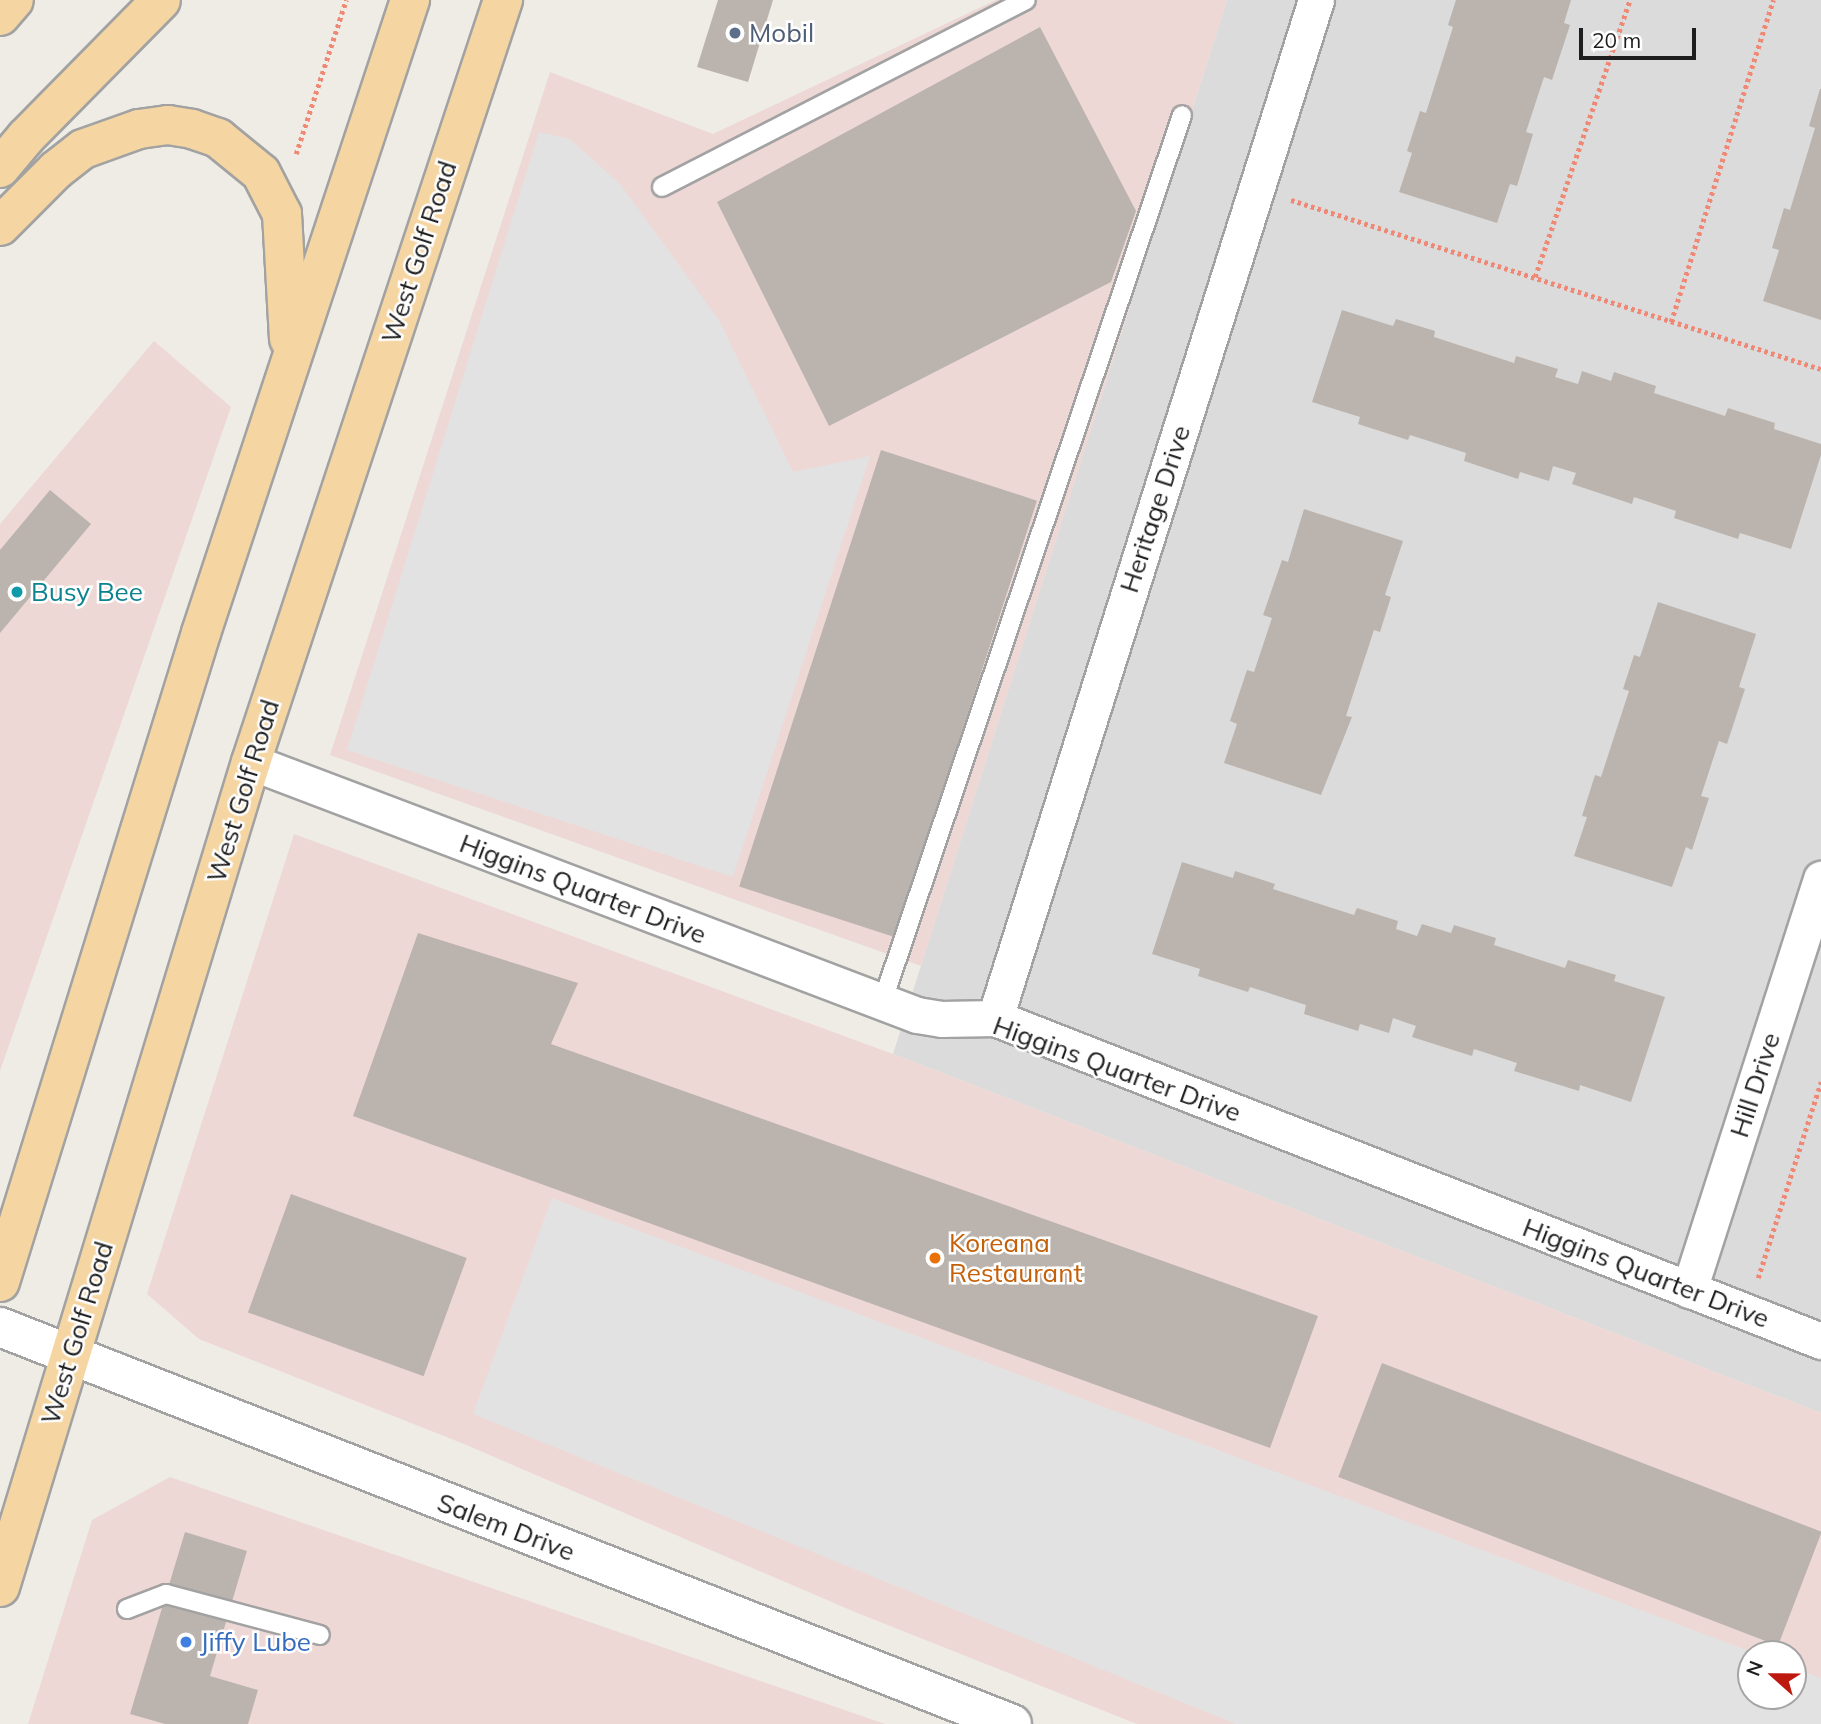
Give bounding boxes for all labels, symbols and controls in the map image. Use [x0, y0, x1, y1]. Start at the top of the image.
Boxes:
scale bar [1583, 14, 1700, 58]
place label: Mobil [749, 17, 814, 49]
marker: Mobil [727, 25, 743, 41]
text: 20 m [1592, 27, 1641, 53]
street label: West Golf Road [375, 157, 463, 347]
street label: Heritage Drive [1113, 422, 1197, 596]
place label: Busy Bee [31, 576, 143, 608]
marker: Busy Bee [9, 584, 25, 600]
street label: West Golf Road [200, 696, 286, 886]
street label: Higgins Quarter Drive [455, 828, 711, 950]
street label: Higgins Quarter Drive [989, 1010, 1245, 1128]
street label: Hill Drive [1723, 1029, 1787, 1141]
street label: Higgins Quarter Drive [1518, 1212, 1774, 1334]
place label: Koreana Restaurant [949, 1227, 1083, 1288]
street label: West Golf Road [34, 1238, 120, 1428]
marker: Koreana Restaurant [927, 1250, 943, 1266]
street label: Salem Drive [433, 1487, 579, 1567]
place label: Jiffy Lube [200, 1626, 311, 1658]
marker: Jiffy Lube [178, 1634, 194, 1650]
north arrow [1737, 1640, 1807, 1710]
text: N [1740, 1657, 1768, 1679]

